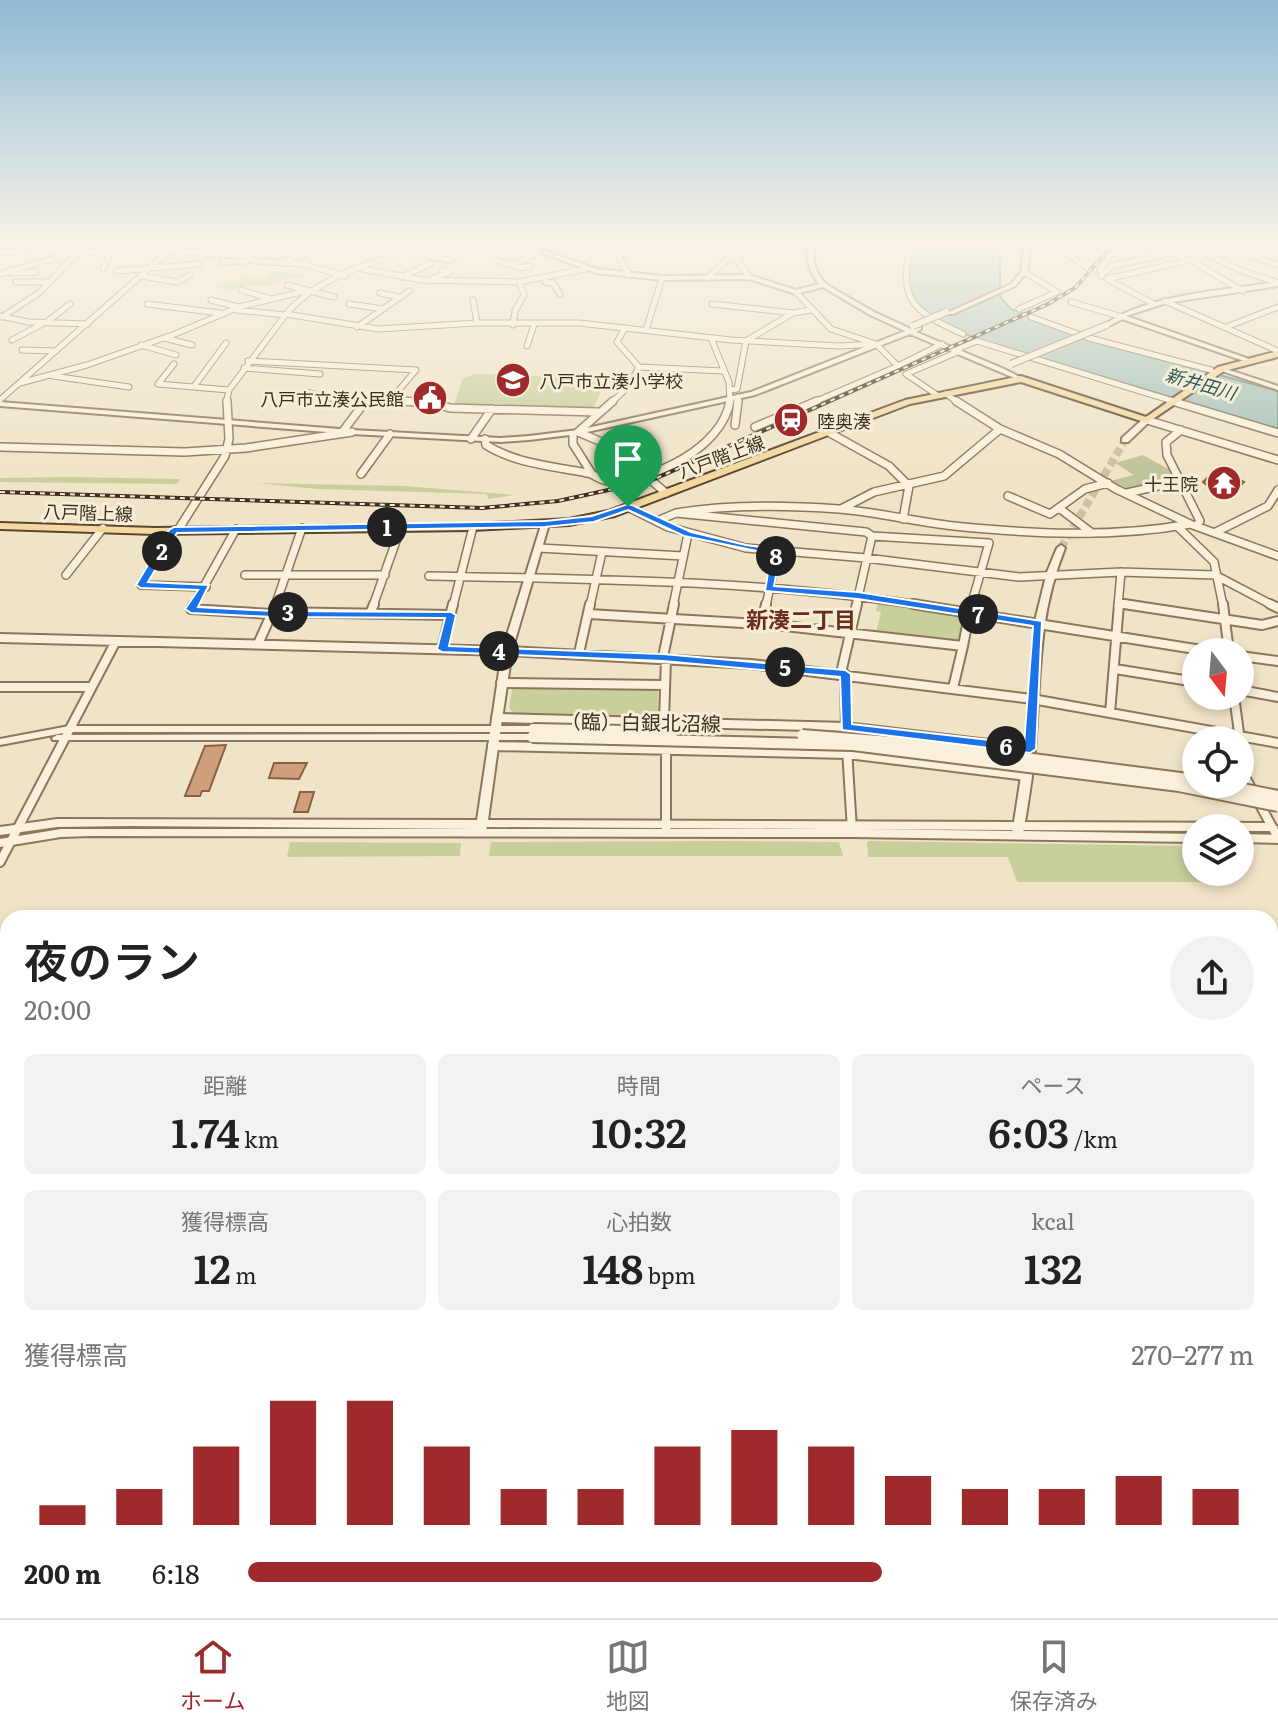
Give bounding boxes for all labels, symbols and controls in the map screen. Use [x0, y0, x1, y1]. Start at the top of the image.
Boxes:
water label: 新井田川 [1163, 360, 1241, 406]
school or university icon: 八戸市立湊小学校 [494, 361, 532, 399]
place label: 八戸市立湊小学校 [539, 367, 683, 394]
public building icon: 八戸市立湊公民館 [411, 379, 449, 417]
place label: 八戸市立湊公民館 [260, 385, 404, 412]
station icon: 陸奥湊 [772, 401, 810, 439]
place label: 陸奥湊 [817, 407, 871, 434]
pin [594, 425, 662, 507]
street label: 八戸階上線 [674, 428, 768, 484]
icon: arrive [606, 437, 650, 481]
temple icon: 十王院 [1205, 464, 1243, 502]
place label: 十王院 [1144, 470, 1198, 497]
street label: 八戸階上線 [43, 497, 133, 527]
pin: 1 [367, 507, 407, 547]
text: 1 [382, 510, 392, 543]
pin: 2 [142, 531, 182, 571]
text: 2 [156, 534, 168, 567]
pin: 8 [756, 536, 796, 576]
text: 8 [770, 539, 782, 572]
pin: 3 [268, 592, 308, 632]
pin: 7 [958, 594, 998, 634]
text: 3 [282, 595, 294, 628]
text: 7 [972, 597, 984, 630]
district label: 新湊二丁目 [746, 602, 856, 635]
pin: 4 [479, 631, 519, 671]
text: 4 [492, 634, 506, 667]
north arrow [1182, 638, 1254, 710]
map controls [1182, 638, 1254, 886]
pin: 5 [765, 647, 805, 687]
text: 5 [779, 650, 791, 683]
street label: （臨）白銀北沼線 [561, 705, 721, 737]
pin: 6 [986, 726, 1026, 766]
button: locate [1182, 726, 1254, 798]
text: 6 [1000, 729, 1012, 762]
button: layers [1182, 814, 1254, 886]
text: 夜のラン [24, 926, 200, 992]
button: share [1170, 936, 1254, 1020]
text: 20:00 [24, 989, 91, 1028]
text: 距離 [203, 1068, 247, 1101]
text: 時間 [617, 1068, 661, 1101]
text: ペース [1021, 1068, 1085, 1101]
text: 1.74 [171, 1101, 240, 1160]
text: 10:32 [591, 1101, 687, 1160]
text: 6:03 [988, 1101, 1069, 1160]
text: km [240, 1122, 279, 1155]
text: /km [1069, 1122, 1118, 1155]
text: 獲得標高 [181, 1204, 269, 1237]
text: 心拍数 [606, 1204, 672, 1237]
text: kcal [1031, 1204, 1075, 1237]
text: 12 [193, 1237, 231, 1296]
text: 148 [582, 1237, 643, 1296]
text: 132 [1024, 1237, 1082, 1296]
text: m [231, 1258, 257, 1291]
text: bpm [643, 1258, 696, 1291]
text: 獲得標高 [24, 1334, 128, 1373]
text: 270–277 m [1131, 1334, 1254, 1373]
text: 200 m [24, 1553, 101, 1592]
text: 6:18 [152, 1553, 200, 1592]
tab: ホーム [180, 1635, 245, 1716]
tab: 地図 [606, 1635, 650, 1716]
tab: 保存済み [1010, 1635, 1098, 1716]

